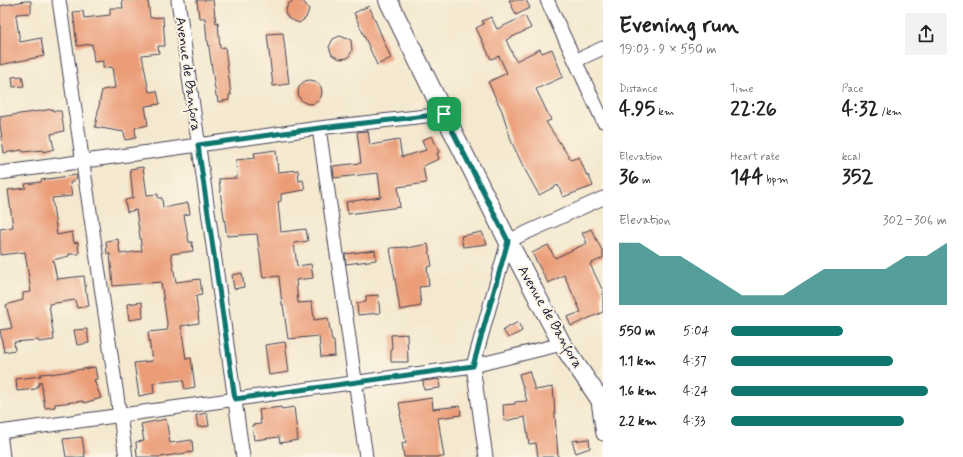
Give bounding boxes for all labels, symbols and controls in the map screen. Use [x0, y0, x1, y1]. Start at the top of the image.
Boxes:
text: Evening run [619, 12, 739, 40]
button: share [905, 13, 947, 55]
street label: Avenue de Banfora [169, 16, 205, 133]
text: 19:03 · 9 × 550 m [619, 41, 717, 58]
text: Distance [619, 82, 658, 96]
text: Time [730, 82, 753, 96]
text: Pace [842, 82, 864, 96]
text: 4.95 [619, 96, 655, 123]
text: 22:26 [730, 96, 777, 123]
text: 4:32 [842, 96, 878, 123]
pin [427, 97, 461, 131]
icon: arrive [433, 103, 455, 125]
text: km [655, 105, 674, 119]
text: /km [878, 105, 902, 119]
text: Elevation [619, 150, 662, 164]
text: Heart rate [730, 150, 780, 164]
text: kcal [842, 150, 860, 164]
text: 36 [619, 164, 639, 191]
text: 144 [730, 164, 763, 191]
text: 352 [842, 164, 873, 191]
text: m [639, 173, 651, 187]
text: bpm [763, 173, 788, 187]
text: Elevation [619, 212, 670, 229]
text: 302–306 m [883, 212, 947, 229]
street label: Avenue de Banfora [512, 263, 587, 372]
text: 550 m [619, 323, 655, 340]
text: 5:04 [683, 323, 709, 340]
text: 1.1 km [619, 353, 656, 370]
text: 4:37 [683, 353, 706, 370]
text: 1.6 km [619, 383, 657, 400]
text: 4:24 [683, 383, 708, 400]
text: 2.2 km [619, 413, 657, 430]
text: 4:33 [683, 413, 705, 430]

